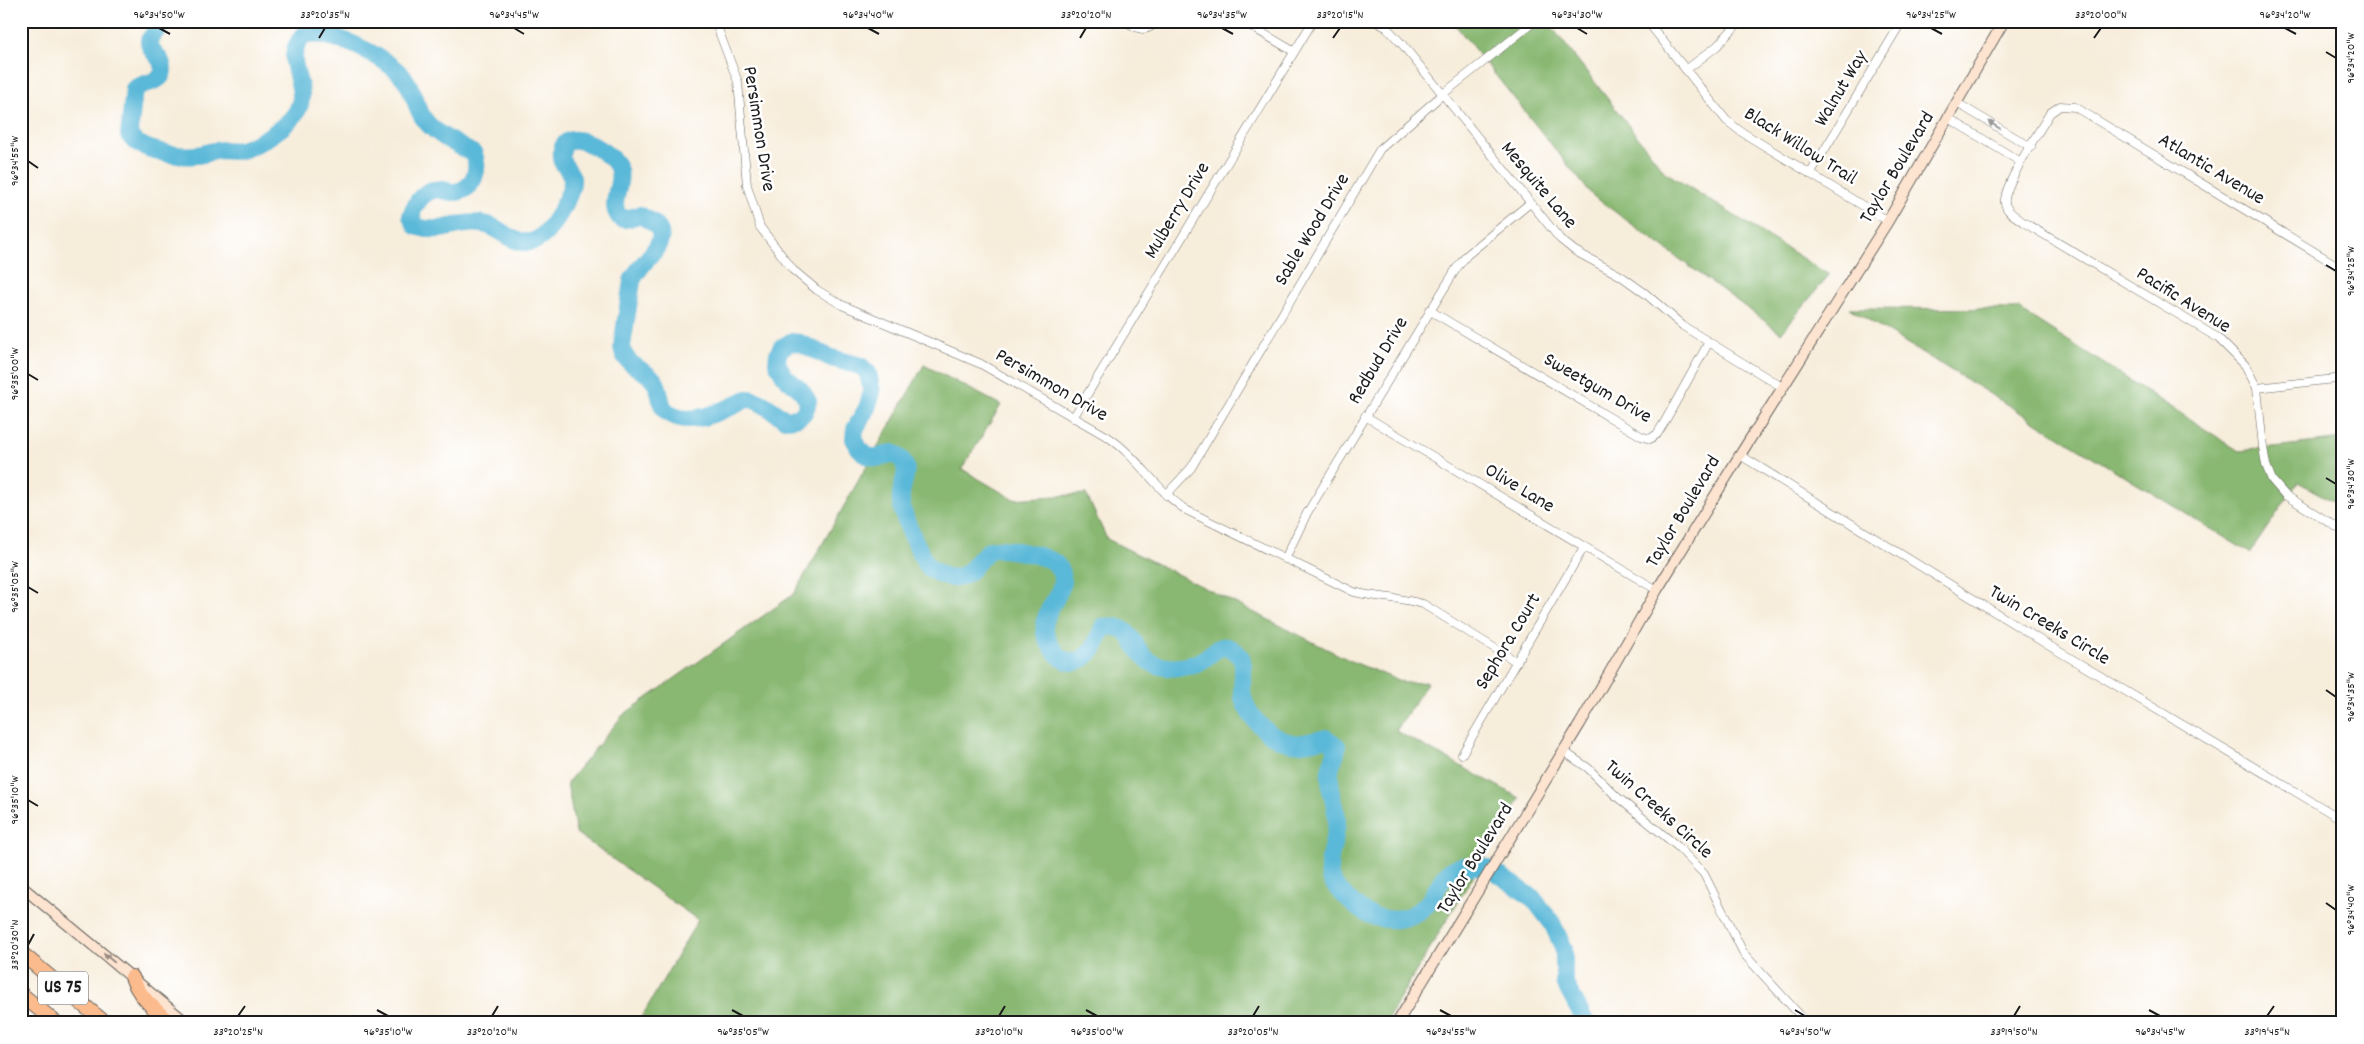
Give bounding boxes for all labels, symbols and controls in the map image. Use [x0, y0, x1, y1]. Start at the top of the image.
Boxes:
text: 96°34'50"W [133, 7, 185, 24]
text: 33°20'35"N [300, 7, 350, 24]
text: 96°34'45"W [489, 7, 539, 24]
text: 96°34'40"W [843, 7, 893, 24]
text: 33°20'20"N [1061, 7, 1111, 24]
text: 96°34'35"W [1197, 7, 1247, 24]
text: 33°20'15"N [1316, 7, 1364, 24]
text: 96°34'30"W [1552, 7, 1603, 24]
text: 96°34'25"W [1906, 7, 1956, 24]
text: 33°20'00"N [2075, 7, 2127, 24]
text: 96°34'20"W [2260, 7, 2311, 24]
text: 96°34'20"W [2343, 32, 2360, 83]
street label: Walnut Way [1808, 45, 1876, 132]
street label: Persimmon Drive [734, 65, 782, 194]
street label: Black Willow Trail [1738, 101, 1862, 193]
street label: Taylor Boulevard [1853, 107, 1943, 229]
one-way arrow [1987, 120, 2000, 129]
street label: Atlantic Avenue [2152, 127, 2270, 213]
text: 96°34'55"W [7, 136, 24, 186]
street label: Mesquite Lane [1493, 136, 1583, 236]
street label: Mulberry Drive [1138, 157, 1218, 265]
street label: Sable Wood Drive [1268, 168, 1358, 292]
text: 96°34'25"W [2343, 246, 2360, 296]
street label: Pacific Avenue [2130, 261, 2236, 341]
street label: Redbud Drive [1342, 312, 1416, 410]
street label: Persimmon Drive [989, 342, 1113, 430]
street label: Sweetgum Drive [1538, 347, 1657, 431]
text: 96°35'00"W [7, 348, 24, 400]
street label: Taylor Boulevard [1639, 451, 1729, 573]
street label: Olive Lane [1479, 457, 1559, 521]
text: 96°34'30"W [2343, 458, 2360, 509]
text: 96°35'05"W [7, 561, 24, 613]
street label: Twin Creeks Circle [1983, 579, 2115, 673]
street label: Sephora Court [1469, 588, 1549, 696]
text: 96°34'35"W [2343, 672, 2360, 722]
street label: Twin Creeks Circle [1598, 754, 1718, 866]
text: 96°35'10"W [7, 775, 24, 824]
street label: Taylor Boulevard [1431, 798, 1521, 920]
text: 96°34'40"W [2343, 885, 2360, 935]
text: 33°20'30"N [7, 920, 24, 970]
one-way arrow [103, 953, 116, 964]
road number: US 75 [38, 971, 88, 1004]
text: 33°20'25"N [213, 1024, 263, 1041]
text: 96°35'10"W [364, 1024, 413, 1041]
text: 33°20'20"N [467, 1024, 517, 1041]
text: 96°35'05"W [717, 1024, 769, 1041]
text: 33°20'10"N [975, 1024, 1023, 1041]
text: 96°35'00"W [1071, 1024, 1123, 1041]
text: 33°20'05"N [1228, 1024, 1279, 1041]
text: 96°34'55"W [1426, 1024, 1476, 1041]
text: 96°34'50"W [1779, 1024, 1831, 1041]
text: 33°19'50"N [1990, 1024, 2038, 1041]
text: 96°34'45"W [2135, 1024, 2185, 1041]
text: 33°19'45"N [2244, 1024, 2290, 1041]

